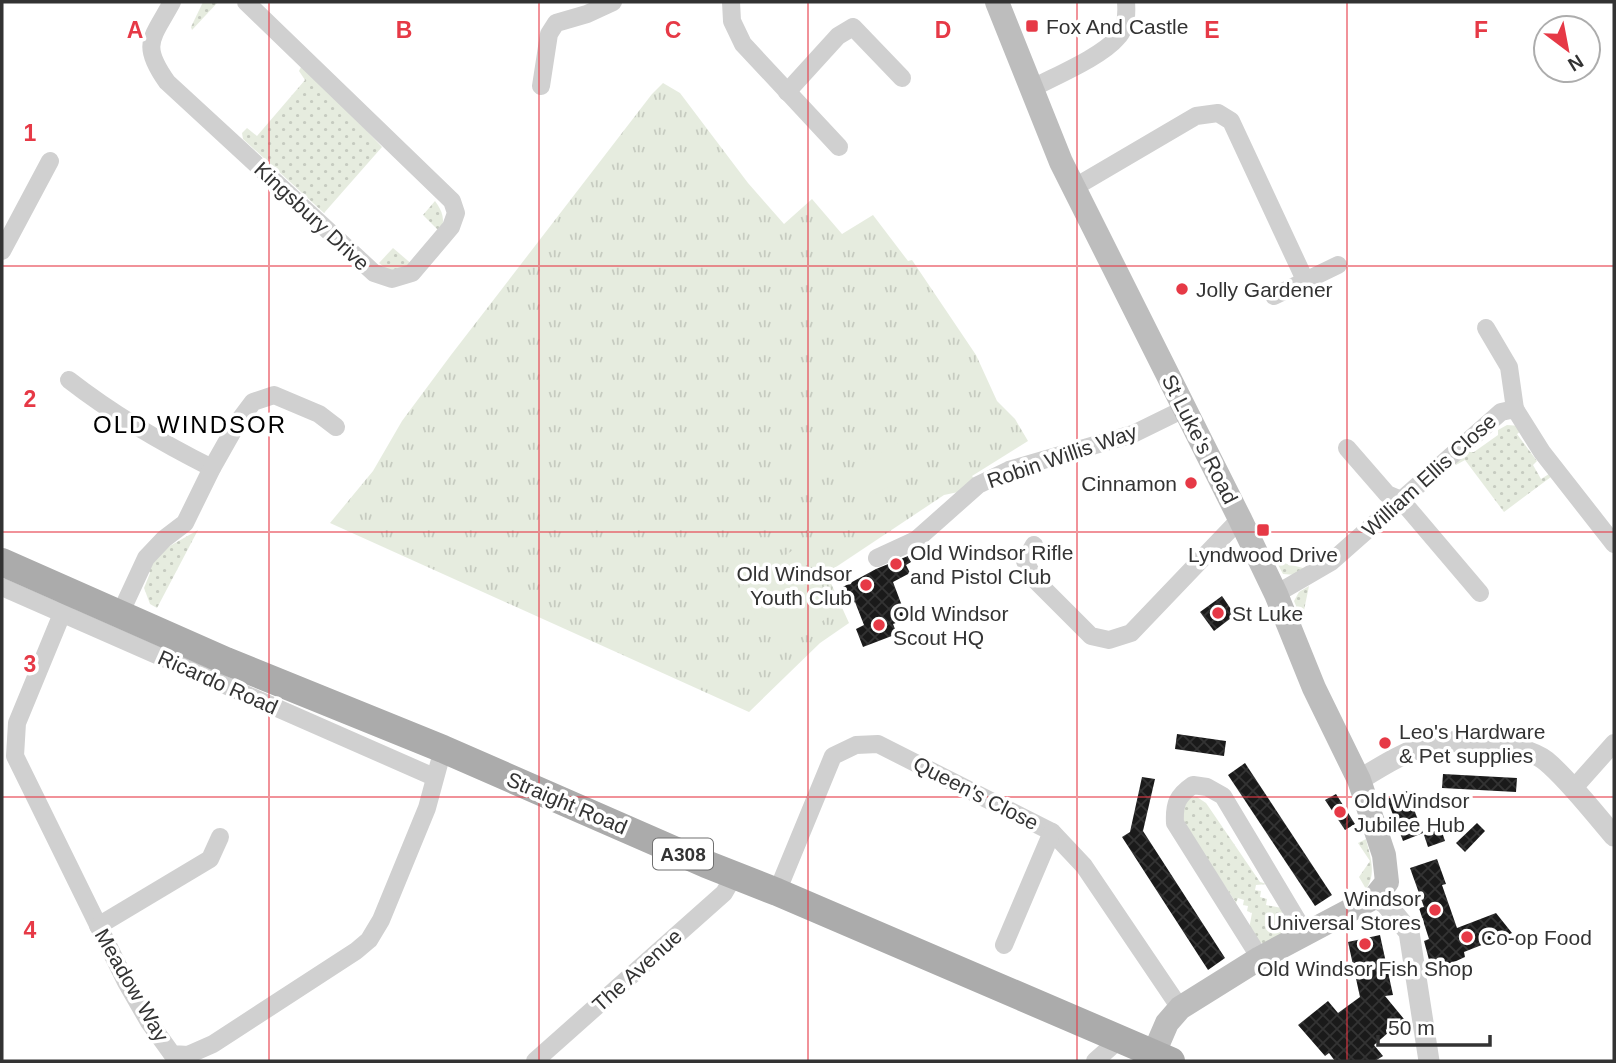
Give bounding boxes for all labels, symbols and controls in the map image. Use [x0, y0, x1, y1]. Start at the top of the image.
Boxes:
north arrow [1532, 14, 1602, 84]
place label: Fox And Castle [1046, 15, 1188, 38]
text: A [127, 17, 143, 43]
text: B [396, 17, 412, 43]
text: C [665, 17, 681, 43]
text: D [935, 17, 951, 43]
text: E [1204, 17, 1220, 43]
text: F [1474, 17, 1488, 43]
marker: Fox And Castle [1024, 18, 1040, 34]
text: N [1564, 50, 1587, 76]
text: 1 [24, 120, 37, 146]
street label: Kingsbury Drive [250, 157, 374, 275]
place label: Jolly Gardener [1196, 278, 1333, 301]
marker: Jolly Gardener [1174, 281, 1190, 297]
street label: St Luke's Road [1158, 371, 1242, 507]
text: 2 [24, 386, 36, 412]
street label: William Ellis Close [1358, 409, 1500, 541]
district label: OLD WINDSOR [93, 411, 287, 438]
street label: Robin Willis Way [984, 419, 1140, 492]
place label: Cinnamon [1081, 472, 1177, 495]
marker: Cinnamon [1183, 475, 1199, 491]
marker: Lyndwood Drive [1255, 522, 1271, 538]
place label: Old Windsor Rifle and Pistol Club [910, 541, 1073, 588]
place label: Lyndwood Drive [1188, 543, 1338, 566]
marker: Old Windsor Rifle and Pistol Club [888, 556, 904, 572]
place label: Old Windsor Youth Club [736, 562, 852, 609]
marker: Old Windsor Youth Club [858, 577, 874, 593]
place label: Old Windsor Scout HQ [893, 602, 1009, 649]
place label: St Luke [1232, 602, 1303, 625]
marker: St Luke [1210, 605, 1226, 621]
marker: Old Windsor Scout HQ [871, 617, 887, 633]
street label: Ricardo Road [155, 645, 281, 719]
text: 3 [24, 651, 36, 677]
place label: Leo's Hardware & Pet supplies [1399, 720, 1545, 767]
marker: Leo's Hardware & Pet supplies [1377, 735, 1393, 751]
street label: Queen's Close [910, 752, 1042, 834]
street label: Straight Road [503, 767, 631, 839]
place label: Old Windsor Jubilee Hub [1354, 789, 1470, 836]
marker: Old Windsor Jubilee Hub [1332, 804, 1348, 820]
road number: A308 [653, 838, 713, 870]
place label: Windsor Universal Stores [1267, 887, 1421, 934]
marker: Windsor Universal Stores [1427, 902, 1443, 918]
text: 4 [24, 917, 37, 943]
street label: The Avenue [588, 924, 686, 1016]
street label: Meadow Way [90, 925, 174, 1046]
place label: Co-op Food [1481, 926, 1592, 949]
marker: Co-op Food [1459, 929, 1475, 945]
marker: Old Windsor Fish Shop [1357, 936, 1373, 952]
place label: Old Windsor Fish Shop [1257, 957, 1473, 980]
scale bar [1378, 1004, 1490, 1048]
text: 50 m [1388, 1016, 1435, 1039]

